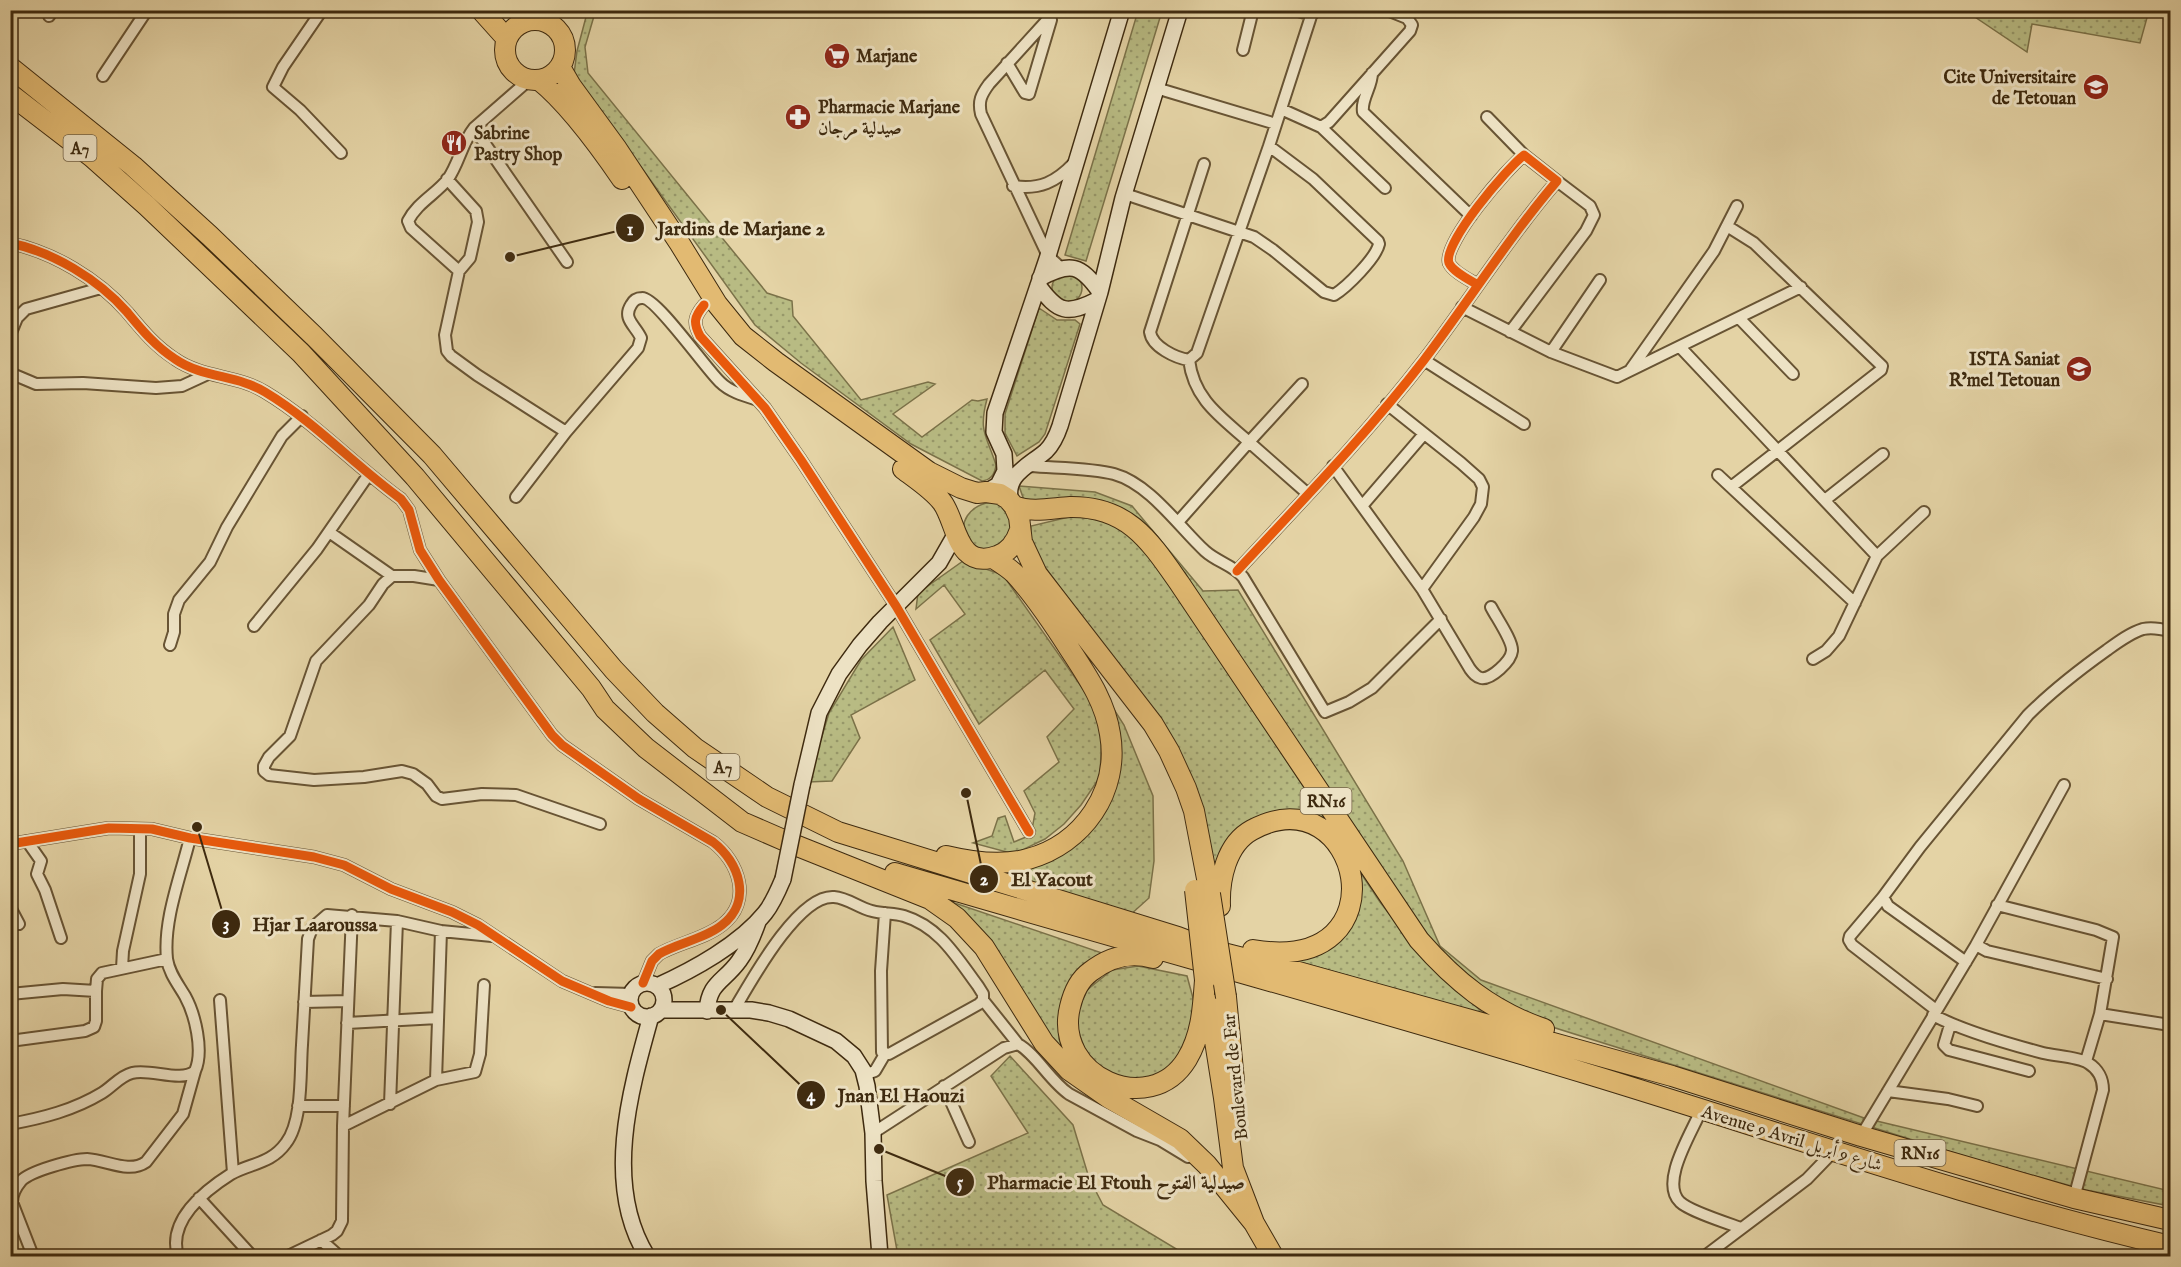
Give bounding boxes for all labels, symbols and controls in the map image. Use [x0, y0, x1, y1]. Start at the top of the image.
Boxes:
supermarket icon: Marjane [822, 41, 852, 71]
place label: Marjane [856, 46, 918, 69]
place label: Cite Universitaire de Tetouan [1943, 67, 2077, 111]
school or university icon: Cite Universitaire de Tetouan [2081, 72, 2111, 102]
place label: Pharmacie Marjane صيدلية مرجان [818, 97, 961, 141]
pharmacy icon: Pharmacie Marjane صيدلية مرجان [783, 102, 813, 132]
place label: Sabrine Pastry Shop [474, 123, 562, 167]
restaurant icon: Sabrine Pastry Shop [439, 128, 469, 158]
road number: A7 [64, 135, 97, 161]
callout: Jardins de Marjane 2 [615, 209, 836, 247]
text: Jardins de Marjane 2 [654, 217, 825, 242]
text: 1 [627, 219, 634, 242]
place label: ISTA Saniat R’mel Tetouan [1949, 349, 2061, 393]
school or university icon: ISTA Saniat R’mel Tetouan [2064, 354, 2094, 384]
road number: A7 [706, 754, 740, 780]
road number: RN16 [1300, 788, 1352, 814]
callout: El Yacout [969, 860, 1105, 898]
text: El Yacout [1011, 868, 1093, 893]
text: 2 [980, 869, 989, 892]
callout: Hjar Laaroussa [211, 905, 390, 943]
text: Hjar Laaroussa [253, 913, 378, 938]
text: 3 [223, 914, 229, 937]
street label: Boulevard de Far [1218, 1012, 1255, 1141]
callout: Jnan El Haouzi [796, 1076, 977, 1114]
text: Jnan El Haouzi [834, 1084, 965, 1109]
text: 4 [807, 1085, 817, 1108]
street label: Avenue 9 Avril شارع 9 أبريل [1697, 1098, 1886, 1180]
road number: RN16 [1894, 1140, 1946, 1166]
callout: Pharmacie El Ftouh صيدلية الفتوح [945, 1163, 1257, 1201]
text: Pharmacie El Ftouh صيدلية الفتوح [987, 1171, 1245, 1201]
text: 5 [957, 1172, 964, 1195]

